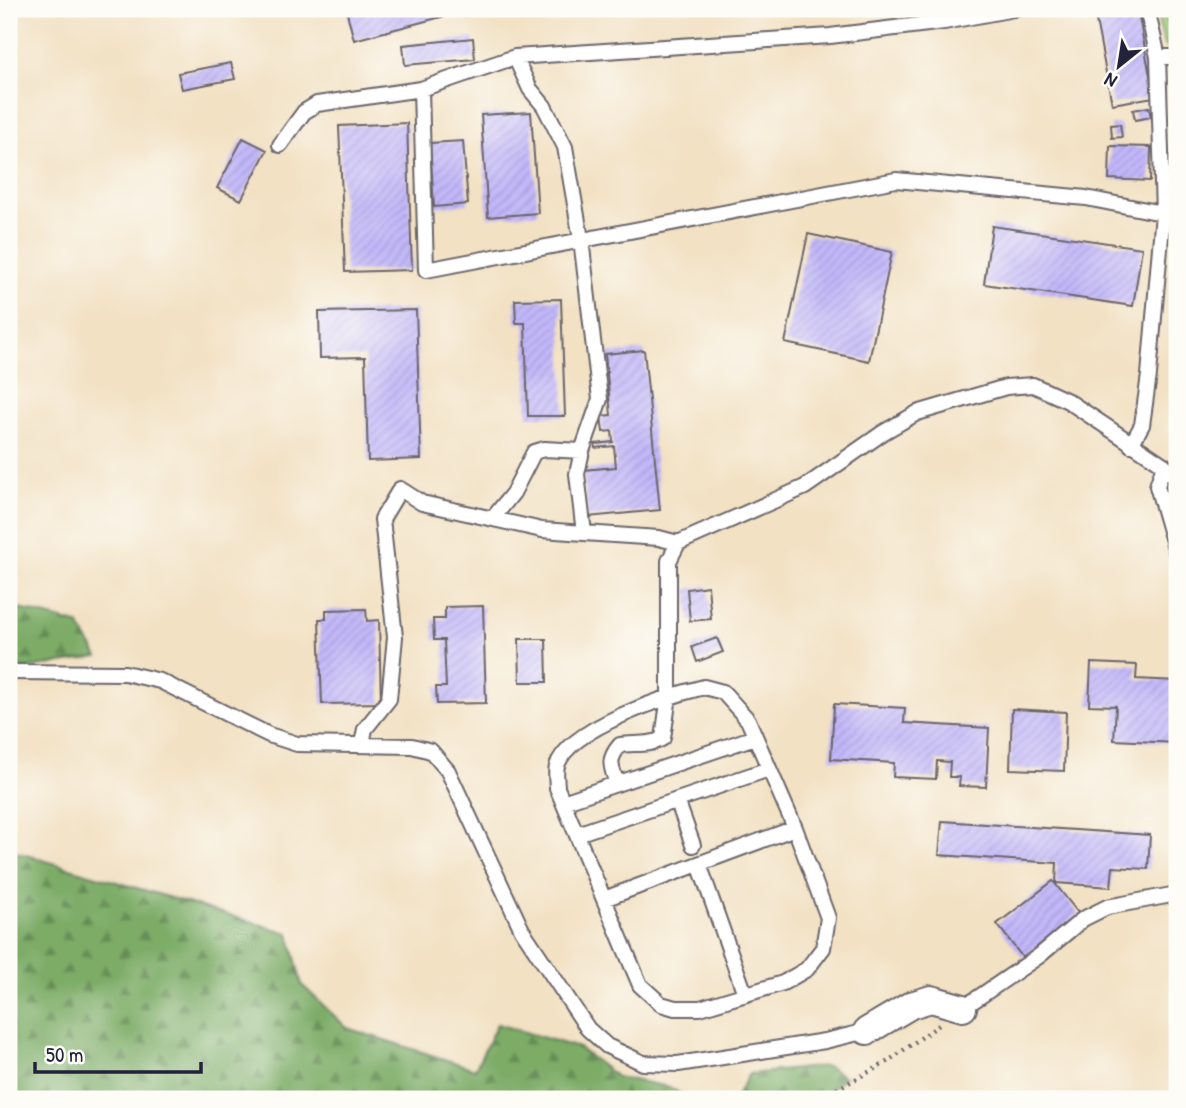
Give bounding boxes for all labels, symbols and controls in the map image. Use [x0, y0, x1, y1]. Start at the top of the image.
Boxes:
north arrow [1084, 32, 1154, 102]
text: N [1100, 67, 1121, 95]
scale bar [35, 1031, 201, 1075]
text: 50 m [46, 1040, 83, 1069]

